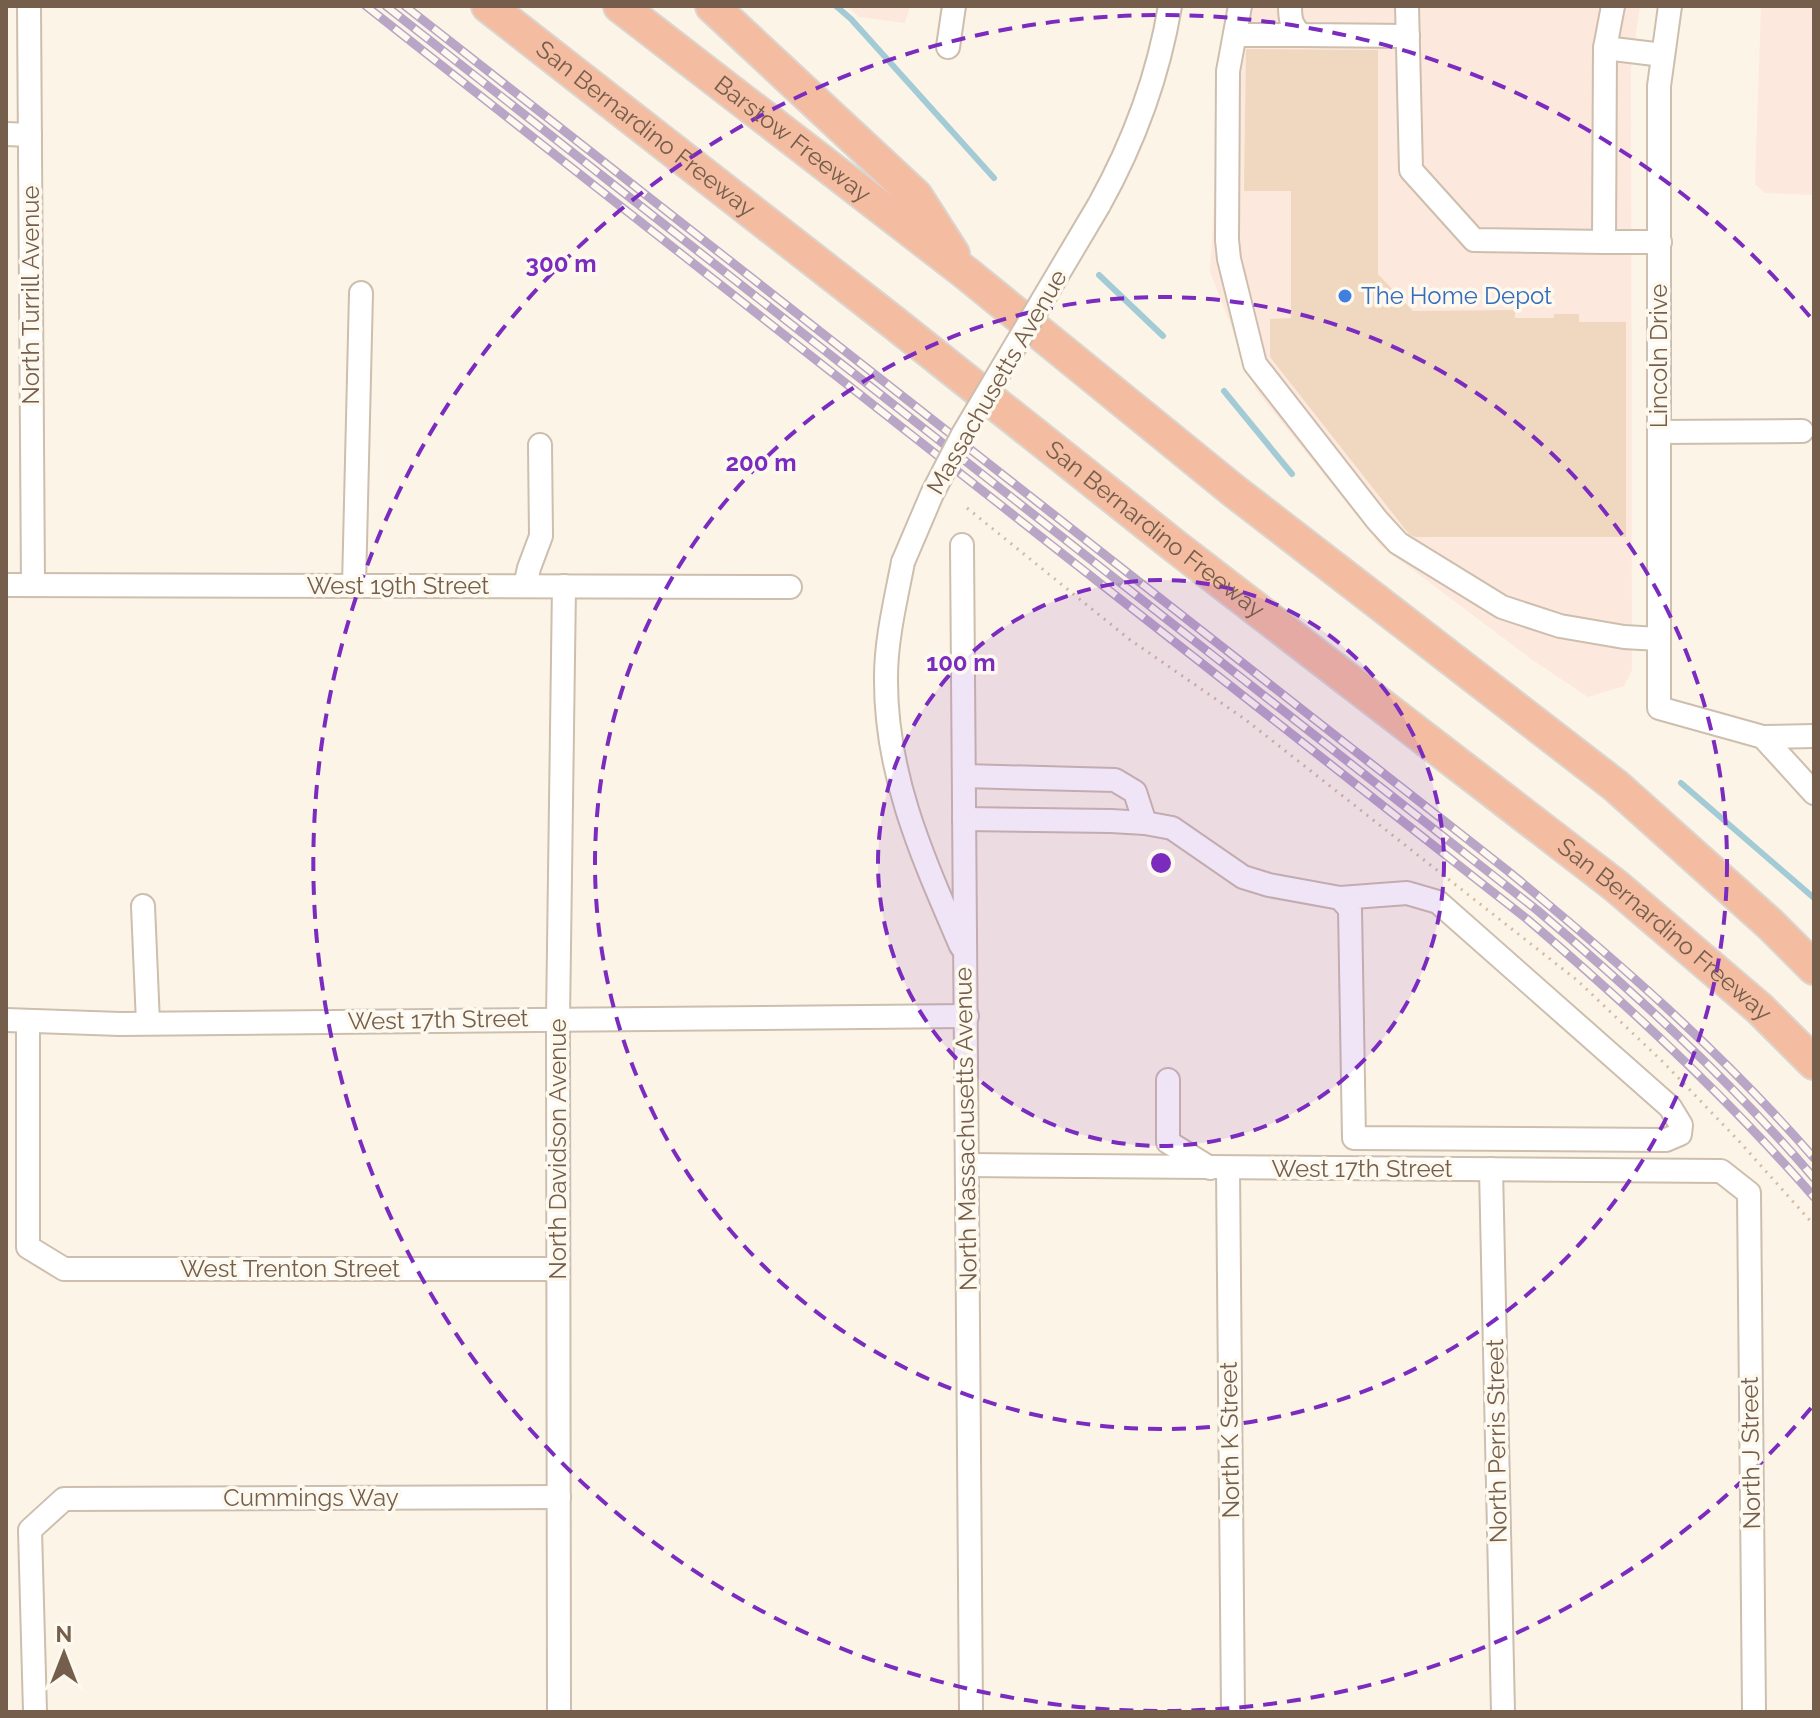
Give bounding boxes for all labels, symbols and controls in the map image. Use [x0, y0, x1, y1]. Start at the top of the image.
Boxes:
street label: San Bernardino Freeway [531, 34, 761, 223]
street label: Barstow Freeway [709, 69, 877, 208]
street label: North Turrill Avenue [16, 185, 45, 405]
text: 300 m [526, 249, 596, 278]
street label: Massachusetts Avenue [920, 264, 1073, 499]
place label: The Home Depot [1361, 281, 1552, 310]
street label: Lincoln Drive [1644, 284, 1673, 428]
marker: The Home Depot [1336, 287, 1354, 305]
street label: San Bernardino Freeway [1040, 434, 1271, 624]
text: 200 m [725, 448, 797, 477]
street label: West 19th Street [307, 571, 489, 600]
text: 100 m [926, 648, 996, 677]
street label: San Bernardino Freeway [1552, 832, 1778, 1027]
centre of rings [1147, 849, 1175, 877]
street label: North Massachusetts Avenue [948, 967, 983, 1291]
street label: West 17th Street [347, 1003, 529, 1036]
street label: North Davidson Avenue [543, 1018, 572, 1280]
street label: West 17th Street [1271, 1154, 1453, 1183]
street label: West Trenton Street [180, 1254, 400, 1283]
street label: North Perris Street [1480, 1339, 1513, 1543]
street label: North K Street [1214, 1361, 1245, 1519]
street label: North J Street [1735, 1376, 1766, 1530]
street label: Cummings Way [223, 1483, 399, 1512]
north arrow [24, 1614, 104, 1694]
text: N [56, 1621, 72, 1647]

